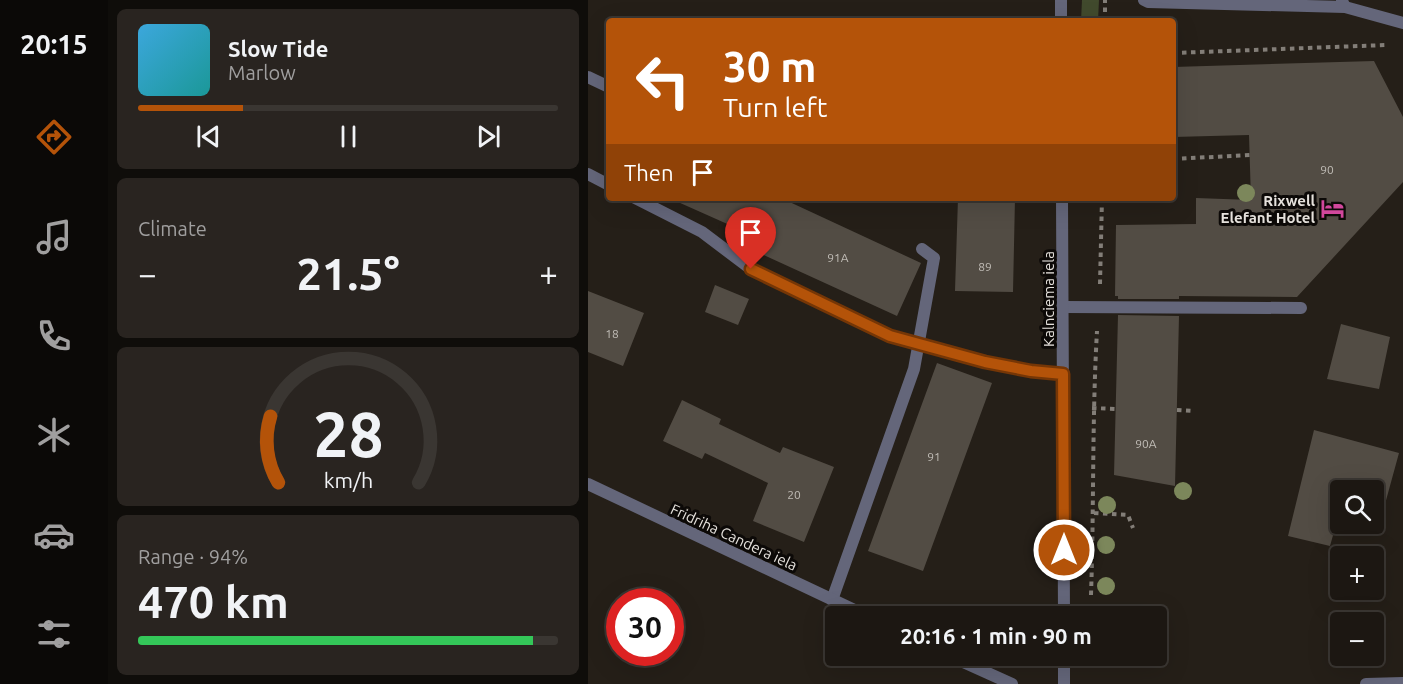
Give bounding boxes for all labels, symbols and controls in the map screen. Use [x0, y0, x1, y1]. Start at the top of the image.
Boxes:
text: 20:15 [20, 29, 88, 59]
text: Slow Tide [228, 36, 328, 61]
icon: left [624, 42, 702, 120]
text: 30 m [723, 43, 817, 90]
text: Marlow [228, 61, 296, 84]
text: Turn left [723, 92, 827, 122]
icon: directions [33, 116, 75, 158]
icon: previous [192, 120, 225, 153]
icon: pause [332, 120, 365, 153]
icon: next [472, 120, 505, 153]
icon: arrive [686, 156, 719, 189]
text: Then [624, 160, 674, 185]
house number: 90 [1320, 163, 1334, 176]
place label: Rixwell Elefant Hotel [1221, 192, 1315, 226]
hotel icon: Rixwell Elefant Hotel [1320, 196, 1346, 222]
pin [725, 207, 776, 269]
icon: music [33, 216, 75, 258]
icon: arrive [734, 216, 767, 249]
text: Climate [138, 217, 207, 240]
text: 21.5° [296, 248, 400, 299]
house number: 91A [827, 251, 849, 264]
street label: Kalnciema iela [1040, 251, 1057, 347]
text: − [138, 255, 157, 292]
text: + [539, 255, 558, 292]
house number: 89 [978, 260, 992, 273]
icon: phone [33, 315, 75, 357]
house number: 18 [605, 327, 619, 340]
text: 28 [313, 400, 383, 470]
icon: climate [33, 414, 75, 456]
house number: 90A [1135, 437, 1157, 450]
house number: 91 [927, 450, 941, 463]
text: km/h [323, 469, 373, 493]
map controls [1330, 480, 1384, 666]
button: search [1330, 480, 1384, 534]
house number: 20 [787, 488, 801, 501]
street label: Fridriha Candera iela [668, 500, 800, 574]
icon: car [33, 514, 75, 556]
position arrow [1032, 518, 1096, 582]
text: Range · 94% [138, 545, 248, 568]
button: + [1330, 546, 1384, 600]
text: 470 km [138, 576, 289, 627]
speed limit sign: 30 [606, 588, 684, 666]
button: − [1330, 612, 1384, 666]
icon: filters [33, 613, 75, 655]
text: 20:16 · 1 min · 90 m [900, 623, 1092, 648]

